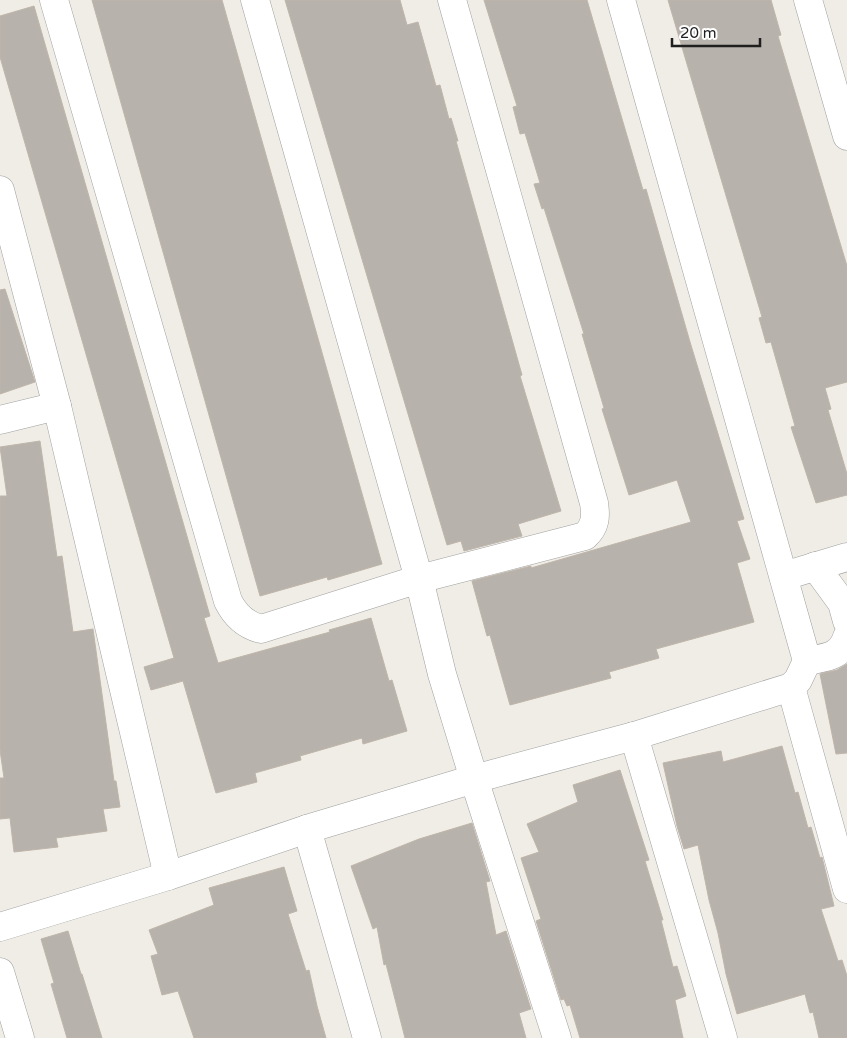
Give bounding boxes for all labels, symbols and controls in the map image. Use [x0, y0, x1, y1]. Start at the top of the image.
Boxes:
scale bar [672, 15, 760, 47]
text: 20 m [680, 24, 717, 42]

